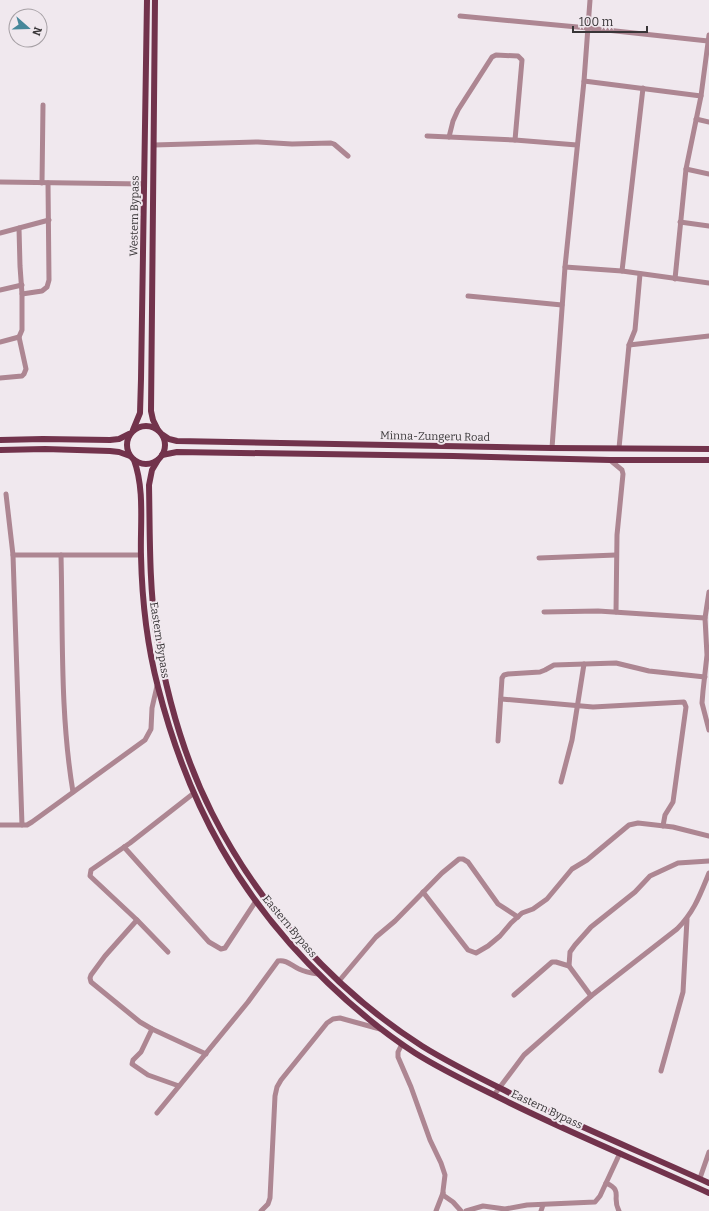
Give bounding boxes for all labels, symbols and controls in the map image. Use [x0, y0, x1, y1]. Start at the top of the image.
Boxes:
north arrow [8, 8, 48, 48]
scale bar [573, 8, 647, 34]
text: 100 m [579, 15, 614, 29]
text: N [29, 25, 44, 38]
street label: Western Bypass [127, 175, 142, 257]
street label: Minna-Zungeru Road [380, 429, 491, 444]
street label: Eastern Bypass [147, 601, 172, 679]
street label: Eastern Bypass [260, 893, 319, 960]
street label: Eastern Bypass [509, 1087, 585, 1132]

